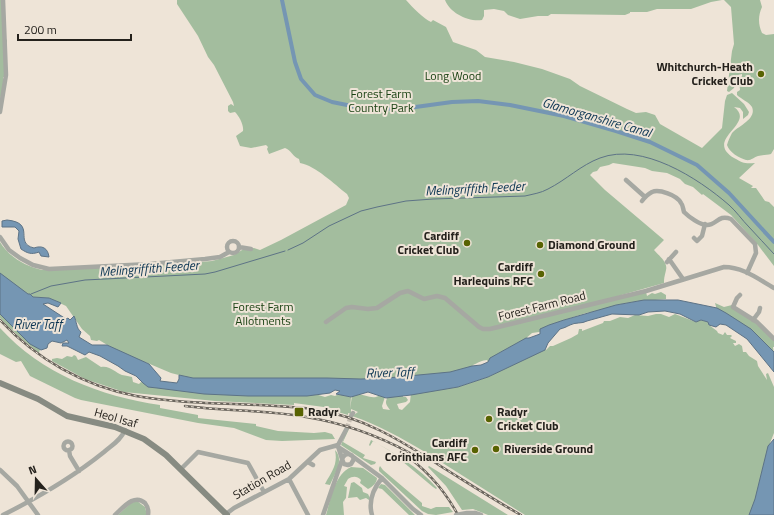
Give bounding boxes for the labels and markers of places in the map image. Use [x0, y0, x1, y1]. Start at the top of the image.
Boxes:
place label: Whitchurch-Heath Cricket Club [656, 57, 753, 90]
marker: Whitchurch-Heath Cricket Club [756, 69, 766, 79]
place label: Cardiff Cricket Club [397, 226, 460, 259]
place label: Diamond Ground [548, 235, 635, 254]
marker: Cardiff Cricket Club [462, 238, 472, 248]
marker: Diamond Ground [535, 240, 545, 250]
place label: Cardiff Harlequins RFC [453, 257, 534, 290]
marker: Cardiff Harlequins RFC [536, 269, 546, 279]
place label: Radyr [308, 402, 339, 421]
place label: Radyr Cricket Club [497, 402, 559, 435]
marker: Radyr [293, 406, 305, 418]
marker: Radyr Cricket Club [484, 414, 494, 424]
place label: Cardiff Corinthians AFC [385, 433, 468, 466]
place label: Riverside Ground [504, 439, 593, 458]
marker: Riverside Ground [491, 444, 501, 454]
marker: Cardiff Corinthians AFC [470, 445, 480, 455]

